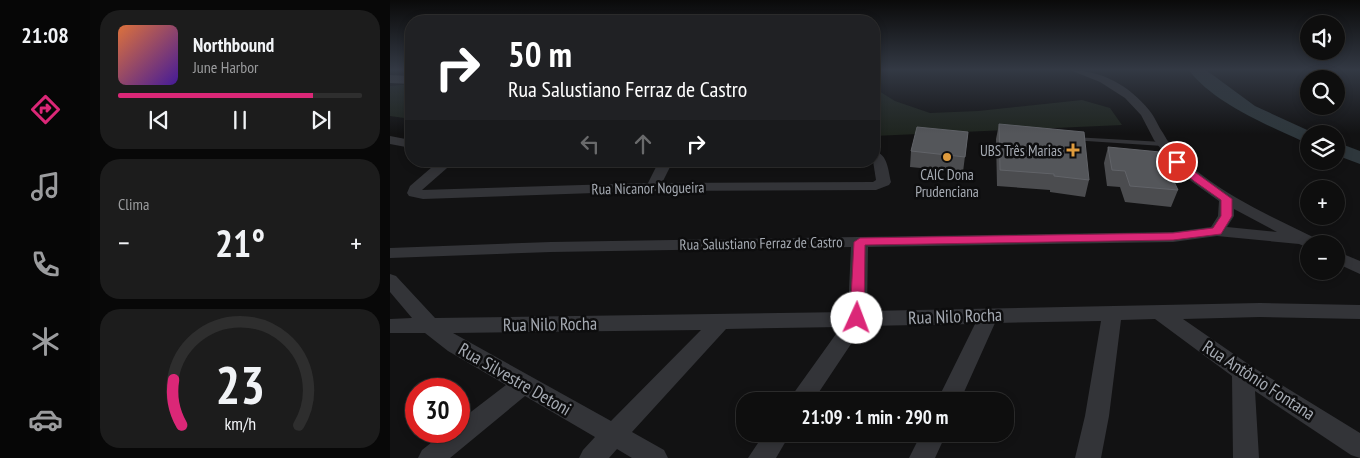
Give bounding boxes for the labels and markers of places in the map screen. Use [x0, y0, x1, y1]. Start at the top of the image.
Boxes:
place label: UBS Três Marias [980, 141, 1062, 160]
pin [1156, 141, 1198, 183]
marker: UBS Três Marias [1066, 143, 1080, 157]
marker: CAIC Dona Prudenciana [941, 151, 953, 163]
place label: CAIC Dona Prudenciana [915, 165, 979, 201]

